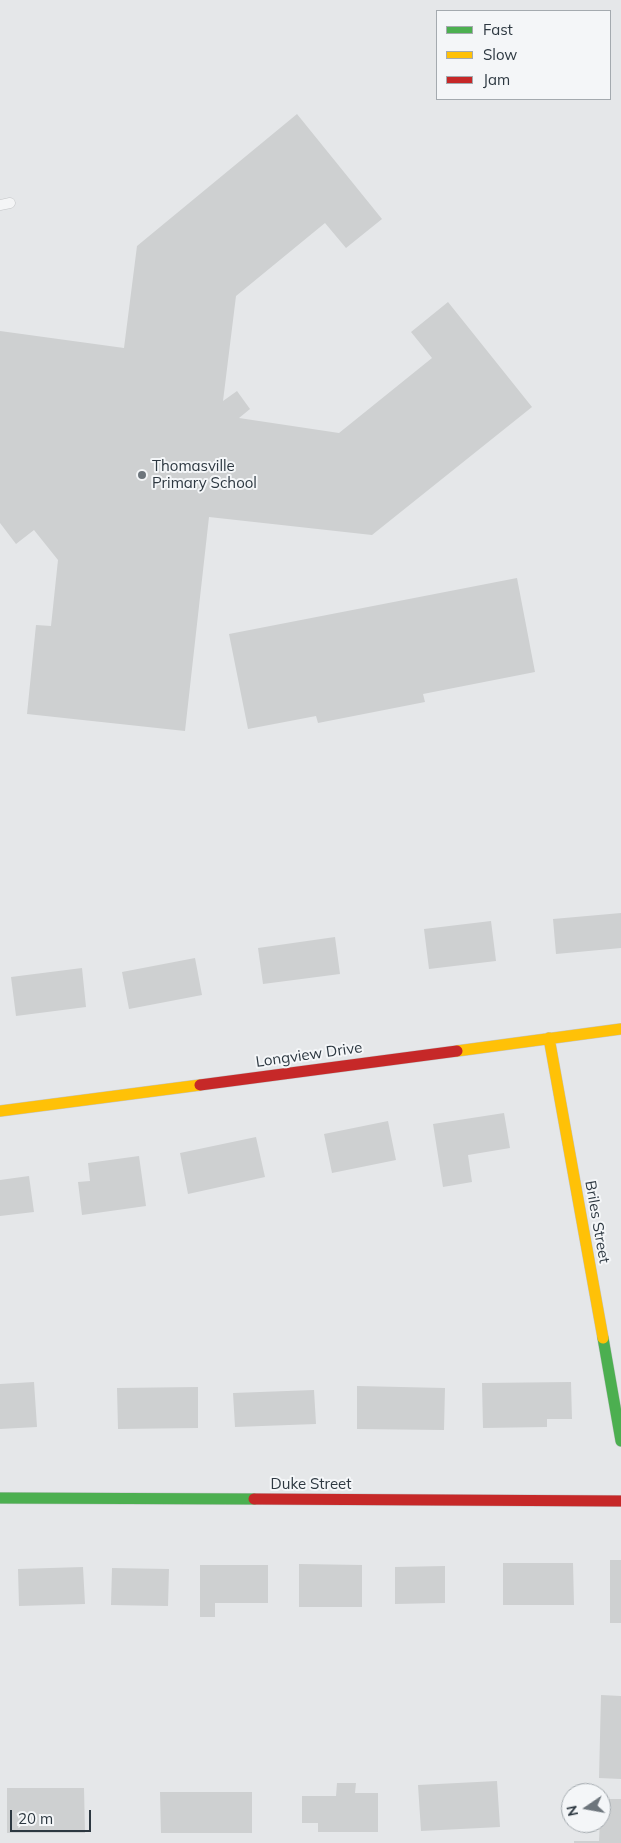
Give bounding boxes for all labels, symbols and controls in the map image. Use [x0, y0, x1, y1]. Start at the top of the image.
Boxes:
legend [436, 10, 611, 100]
text: Fast [483, 20, 513, 39]
text: Slow [483, 45, 517, 64]
text: Jam [483, 70, 510, 89]
place label: Thomasville Primary School [152, 457, 257, 492]
marker: Thomasville Primary School [136, 469, 148, 481]
street label: Longview Drive [255, 1039, 363, 1071]
street label: Briles Street [581, 1179, 613, 1265]
street label: Duke Street [271, 1475, 351, 1493]
north arrow [561, 1783, 611, 1833]
scale bar [12, 1800, 94, 1832]
text: N [562, 1804, 582, 1818]
text: 20 m [18, 1809, 53, 1828]

